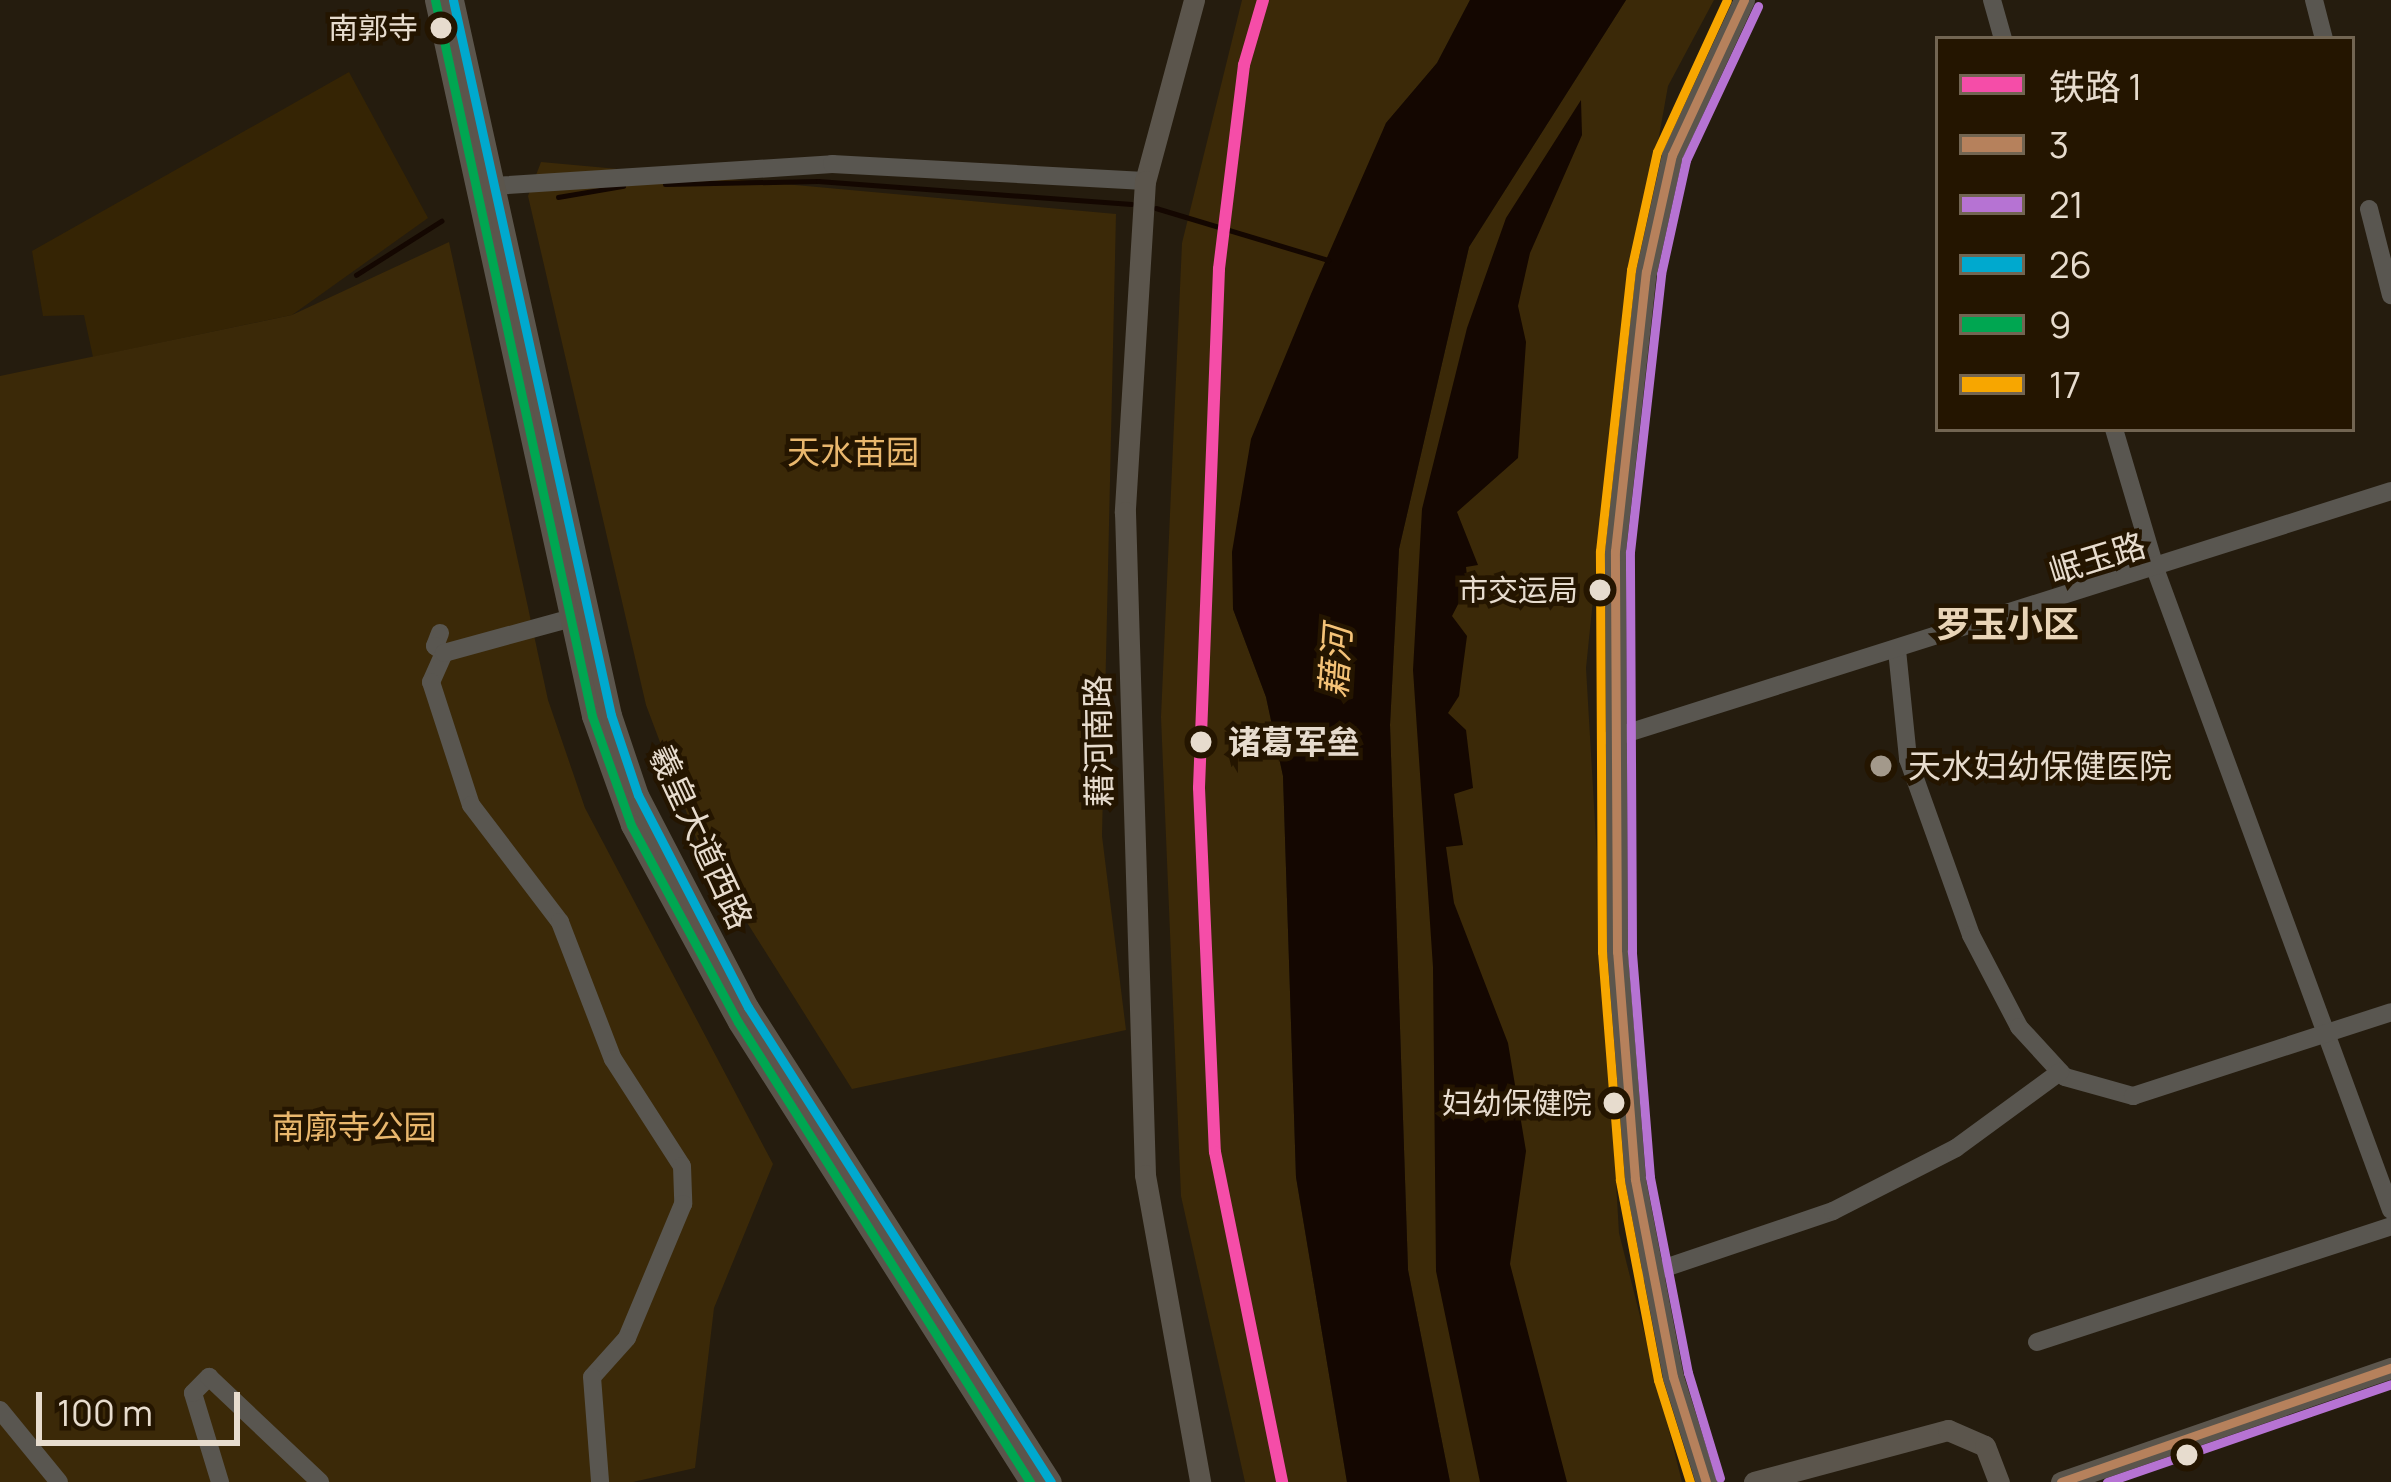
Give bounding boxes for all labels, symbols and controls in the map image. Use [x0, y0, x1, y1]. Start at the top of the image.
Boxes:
place label: 南郭寺 [328, 10, 418, 46]
marker: 南郭寺 [430, 17, 452, 39]
legend [1935, 36, 2355, 432]
text: 铁路 1 [2049, 62, 2142, 111]
text: 3 [2049, 120, 2069, 169]
text: 21 [2049, 180, 2084, 229]
text: 26 [2049, 240, 2092, 289]
text: 9 [2049, 300, 2071, 349]
text: 17 [2049, 360, 2081, 409]
park label: 天水苗园 [787, 432, 919, 472]
street label: 岷玉路 [2044, 525, 2150, 591]
place label: 市交运局 [1458, 572, 1578, 608]
marker: 市交运局 [1589, 579, 1611, 601]
district label: 罗玉小区 [1935, 602, 2079, 646]
water label: 藉河 [1311, 625, 1359, 699]
street label: 藉河南路 [1077, 675, 1119, 807]
place label: 诸葛军垒 [1228, 722, 1360, 762]
marker: 诸葛军垒 [1185, 726, 1217, 758]
street label: 羲皇大道西路 [641, 739, 761, 935]
place label: 天水妇幼保健医院 [1908, 746, 2172, 786]
marker: 天水妇幼保健医院 [1865, 750, 1897, 782]
place label: 妇幼保健院 [1442, 1085, 1592, 1121]
marker: 妇幼保健院 [1603, 1092, 1625, 1114]
park label: 南廓寺公园 [272, 1107, 436, 1147]
scale bar [42, 1368, 246, 1442]
text: 100 m [57, 1388, 153, 1437]
unlabelled marker [2176, 1444, 2198, 1466]

